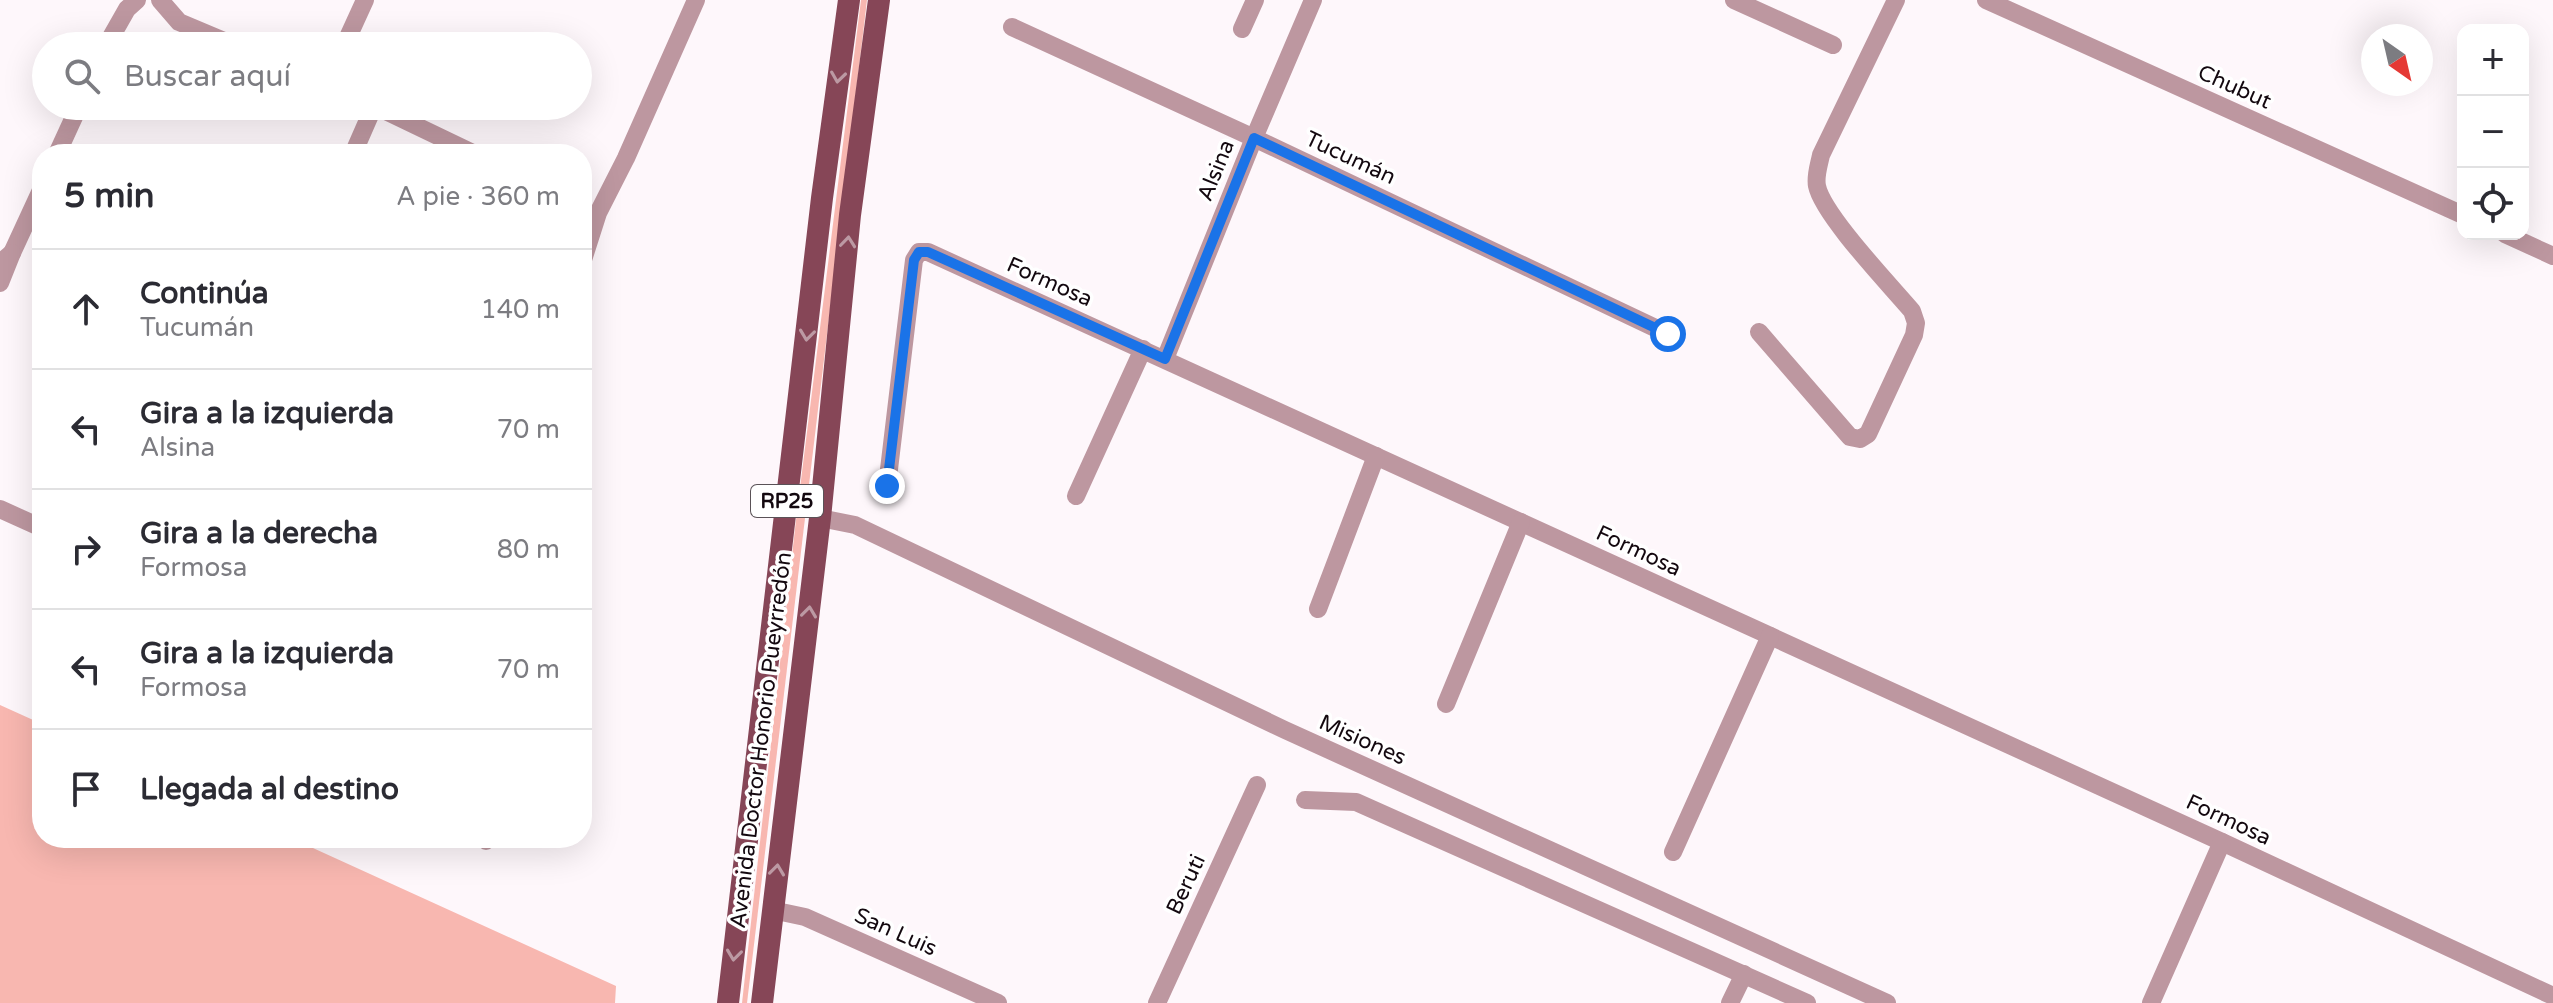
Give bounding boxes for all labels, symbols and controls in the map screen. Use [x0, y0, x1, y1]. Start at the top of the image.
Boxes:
north arrow [2361, 24, 2433, 96]
map controls [2457, 24, 2529, 240]
button: + [2457, 24, 2529, 96]
search box [32, 32, 592, 120]
icon: search [60, 54, 104, 98]
text: Buscar aquí [124, 58, 291, 95]
street label: Chubut [2194, 59, 2275, 115]
one-way arrow [830, 70, 847, 84]
button: − [2457, 96, 2529, 168]
street label: Tucumán [1301, 126, 1400, 190]
street label: Alsina [1192, 136, 1240, 205]
button: locate [2457, 168, 2529, 240]
text: 5 min [64, 176, 155, 217]
text: A pie · 360 m [396, 181, 560, 212]
one-way arrow [839, 235, 856, 248]
street label: Formosa [1003, 252, 1096, 312]
text: Continúa [140, 275, 269, 312]
icon: ahead [64, 287, 108, 331]
text: 140 m [480, 294, 560, 325]
text: Tucumán [140, 312, 254, 343]
route start [1650, 316, 1686, 352]
one-way arrow [798, 329, 815, 342]
text: Gira a la izquierda [140, 395, 394, 432]
icon: left [64, 407, 108, 451]
text: 70 m [497, 414, 560, 445]
text: Alsina [140, 432, 215, 463]
route end [869, 468, 905, 504]
road number: RP25 [751, 485, 823, 517]
text: Gira a la derecha [140, 515, 378, 552]
street label: Formosa [1592, 520, 1685, 582]
icon: right [64, 527, 108, 571]
text: 80 m [497, 534, 560, 565]
street label: Avenida Doctor Honorio Pueyrredón [725, 551, 797, 930]
text: Formosa [140, 552, 247, 583]
one-way arrow [800, 605, 817, 618]
text: Gira a la izquierda [140, 635, 394, 672]
icon: left [64, 647, 108, 691]
text: 70 m [497, 654, 560, 685]
text: Formosa [140, 672, 247, 703]
street label: Misiones [1315, 709, 1410, 771]
icon: arrive [64, 767, 108, 811]
text: Llegada al destino [140, 771, 399, 808]
street label: Formosa [2182, 789, 2275, 851]
street label: Beruti [1161, 850, 1211, 919]
one-way arrow [769, 863, 786, 876]
street label: San Luis [850, 902, 941, 962]
one-way arrow [726, 949, 743, 962]

